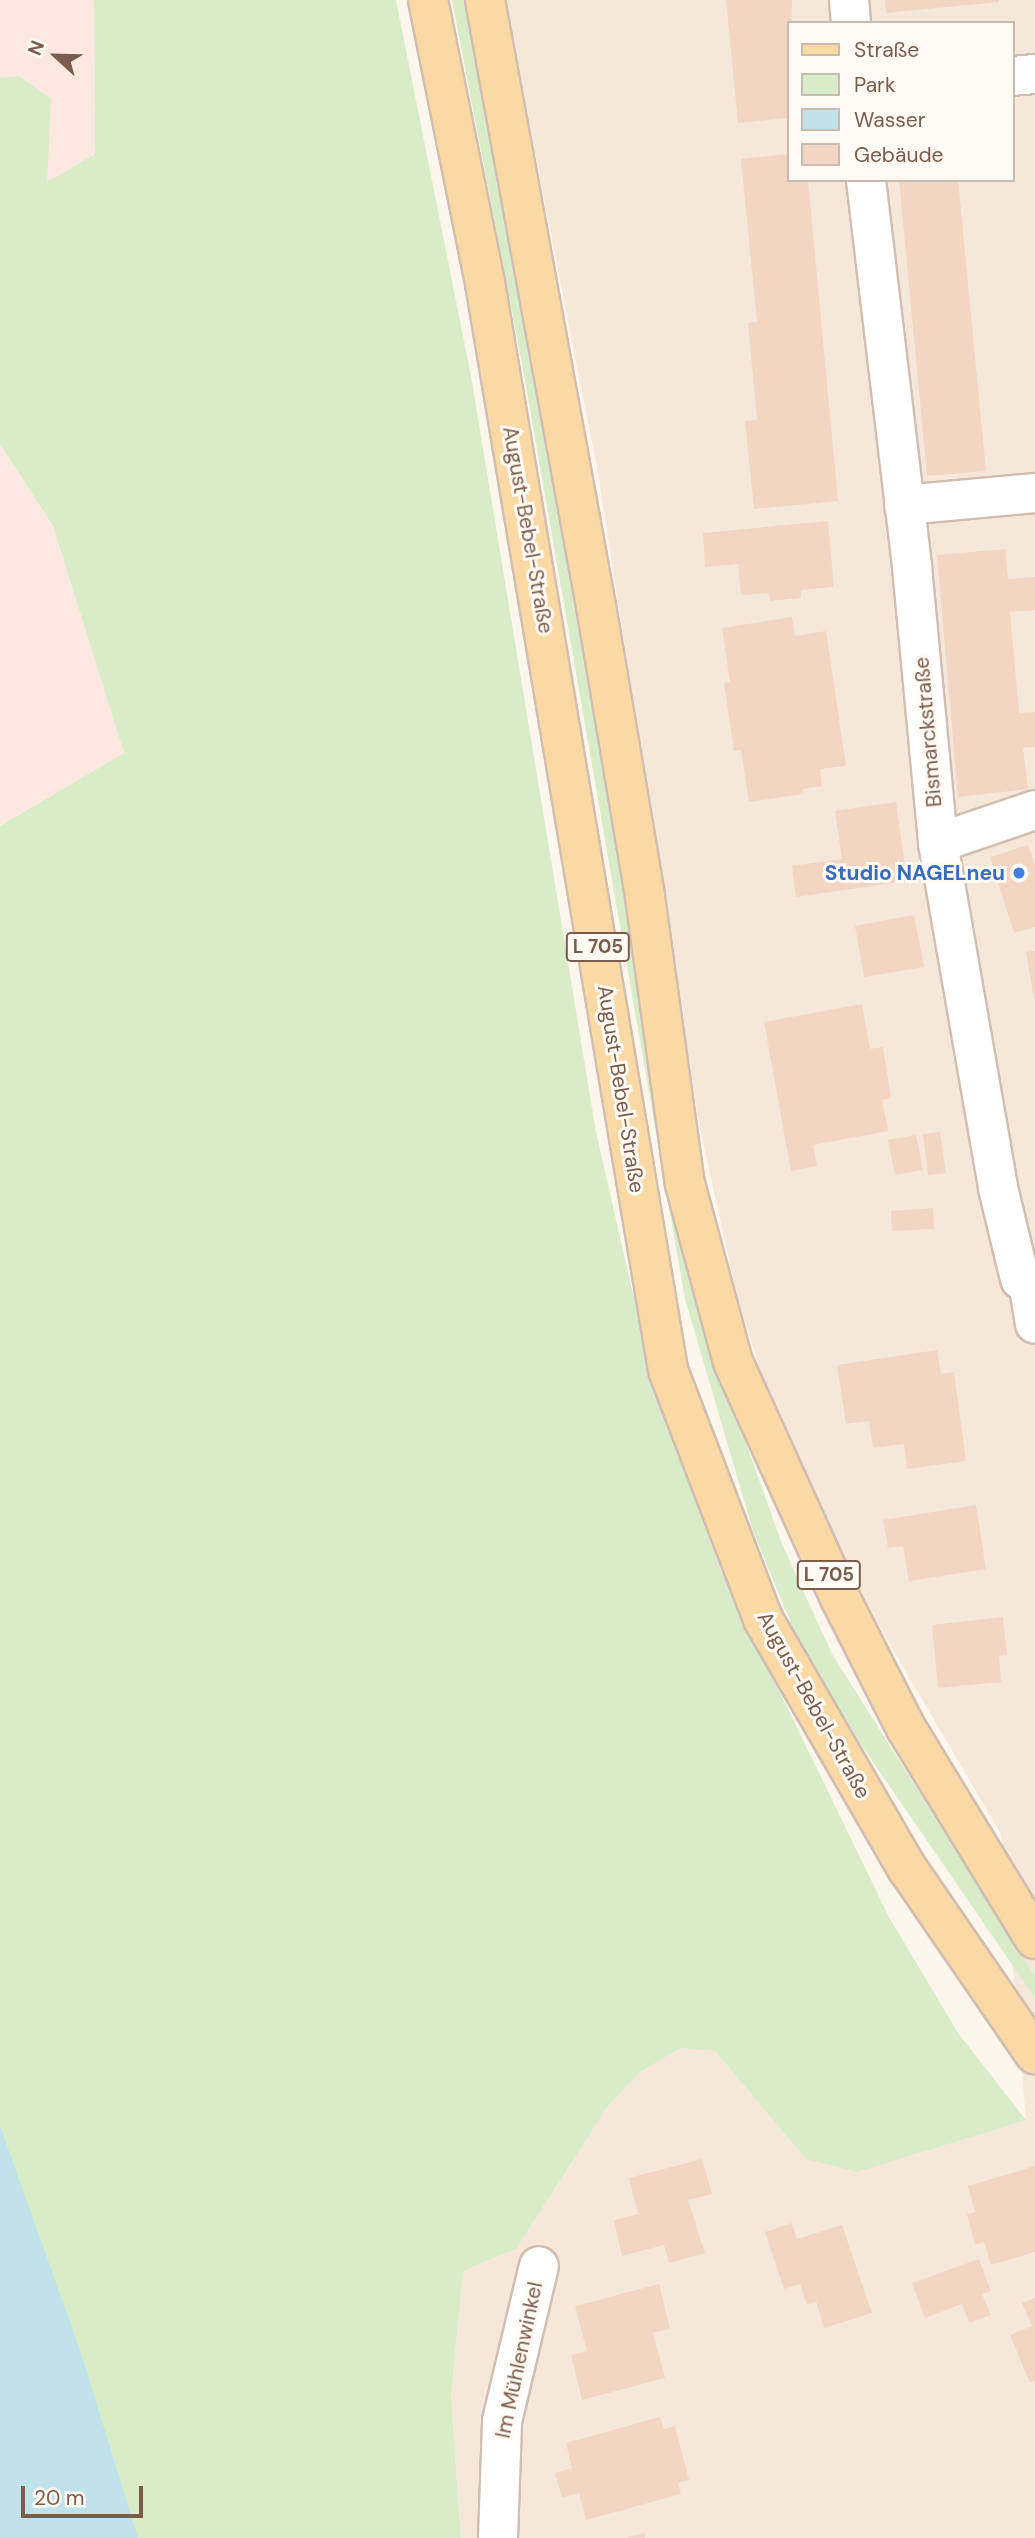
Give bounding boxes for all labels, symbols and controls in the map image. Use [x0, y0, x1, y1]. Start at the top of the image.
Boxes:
north arrow [21, 21, 91, 91]
legend [786, 21, 1014, 182]
text: Straße [854, 36, 919, 64]
text: N [22, 37, 50, 59]
text: Park [854, 71, 895, 99]
text: Wasser [854, 106, 926, 134]
text: Gebäude [854, 141, 944, 169]
street label: August-Bebel-Straße [497, 424, 559, 636]
street label: Bismarckstraße [909, 656, 947, 808]
place label: Studio NAGELneu [825, 860, 1005, 886]
marker: Studio NAGELneu [1011, 865, 1027, 881]
road number: L 705 [565, 931, 631, 962]
street label: August-Bebel-Straße [592, 983, 650, 1195]
road number: L 705 [796, 1560, 862, 1590]
street label: August-Bebel-Straße [752, 1607, 876, 1803]
street label: Im Mühlenwinkel [490, 2280, 548, 2440]
scale bar [24, 2472, 147, 2516]
text: 20 m [34, 2484, 85, 2512]

